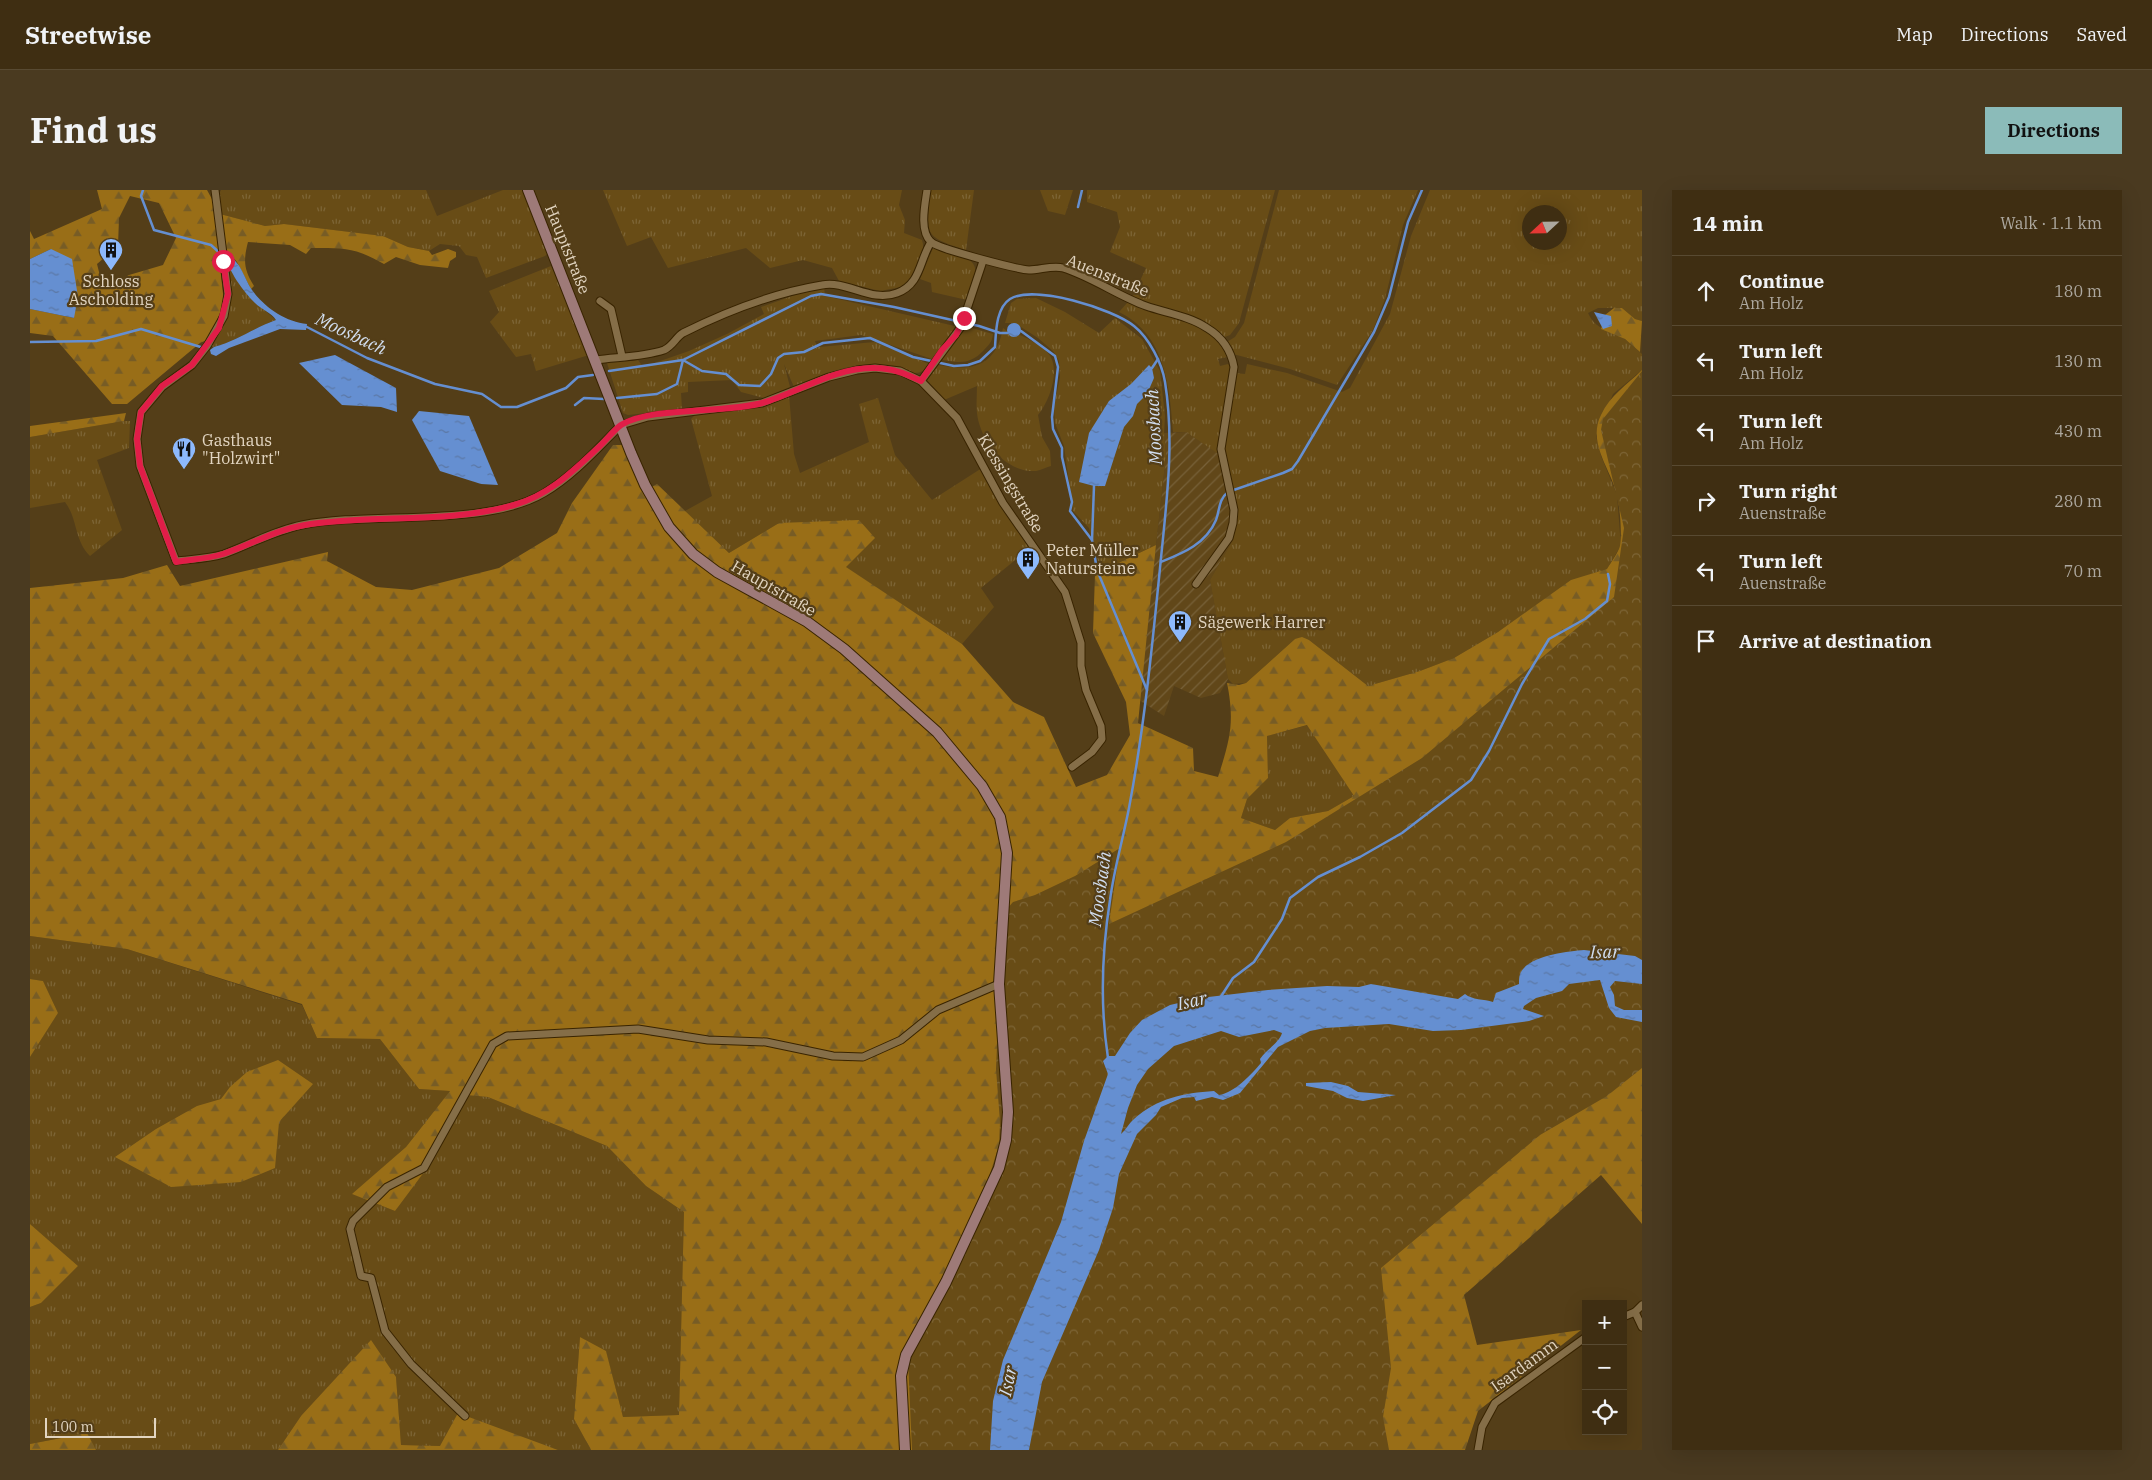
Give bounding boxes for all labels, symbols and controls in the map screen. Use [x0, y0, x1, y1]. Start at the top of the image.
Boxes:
text: Streetwise [25, 19, 151, 51]
text: Map [1896, 23, 1933, 46]
text: Directions [1961, 23, 2049, 46]
text: Saved [2077, 23, 2127, 46]
text: Find us [30, 107, 157, 153]
button: Directions [1985, 107, 2122, 154]
street label: Hauptstraße [541, 201, 595, 297]
north arrow [1522, 205, 1567, 250]
text: 14 min [1692, 209, 1763, 237]
text: Walk · 1.1 km [2000, 213, 2102, 233]
building icon: Schloss Ascholding [98, 237, 124, 271]
street label: Auenstraße [1064, 249, 1152, 301]
route start [212, 250, 235, 273]
text: Continue [1739, 269, 1824, 293]
place label: Schloss Ascholding [69, 271, 154, 309]
icon: ahead [1692, 277, 1720, 305]
text: 180 m [2054, 281, 2102, 301]
text: Am Holz [1739, 293, 1803, 313]
water label: Moosbach [311, 307, 390, 360]
route end [953, 307, 976, 330]
text: Turn left [1739, 339, 1822, 363]
icon: left [1692, 347, 1720, 375]
text: 130 m [2054, 351, 2102, 371]
text: Am Holz [1739, 363, 1803, 383]
water label: Moosbach [1140, 389, 1167, 466]
text: Turn left [1739, 409, 1822, 433]
icon: left [1692, 417, 1720, 445]
text: 430 m [2054, 421, 2102, 441]
place label: Gasthaus "Holzwirt" [202, 430, 281, 468]
street label: Klessingstraße [974, 430, 1048, 536]
text: Am Holz [1739, 433, 1803, 453]
restaurant icon: Gasthaus "Holzwirt" [171, 436, 197, 470]
text: Turn right [1739, 479, 1837, 503]
icon: right [1692, 487, 1720, 515]
text: 280 m [2054, 491, 2102, 511]
text: Auenstraße [1739, 503, 1826, 523]
place label: Peter Müller Natursteine [1046, 540, 1138, 578]
building icon: Peter Müller Natursteine [1015, 546, 1041, 580]
text: Turn left [1739, 549, 1822, 573]
street label: Hauptstraße [728, 556, 820, 620]
icon: left [1692, 557, 1720, 585]
text: 70 m [2064, 561, 2102, 581]
text: Auenstraße [1739, 573, 1826, 593]
building icon: Sägewerk Harrer [1167, 609, 1193, 643]
place label: Sägewerk Harrer [1198, 612, 1325, 632]
icon: arrive [1692, 627, 1720, 655]
text: Arrive at destination [1739, 629, 1932, 653]
water label: Moosbach [1083, 850, 1116, 929]
water label: Isar [1589, 940, 1621, 963]
water label: Isar [1174, 986, 1210, 1015]
map controls [1582, 1300, 1627, 1435]
button: + [1582, 1300, 1627, 1345]
street label: Isardamm [1487, 1334, 1561, 1396]
button: − [1582, 1345, 1627, 1390]
water label: Isar [993, 1363, 1022, 1399]
button: locate [1582, 1390, 1627, 1435]
scale bar [45, 1415, 156, 1438]
text: 100 m [52, 1418, 94, 1436]

